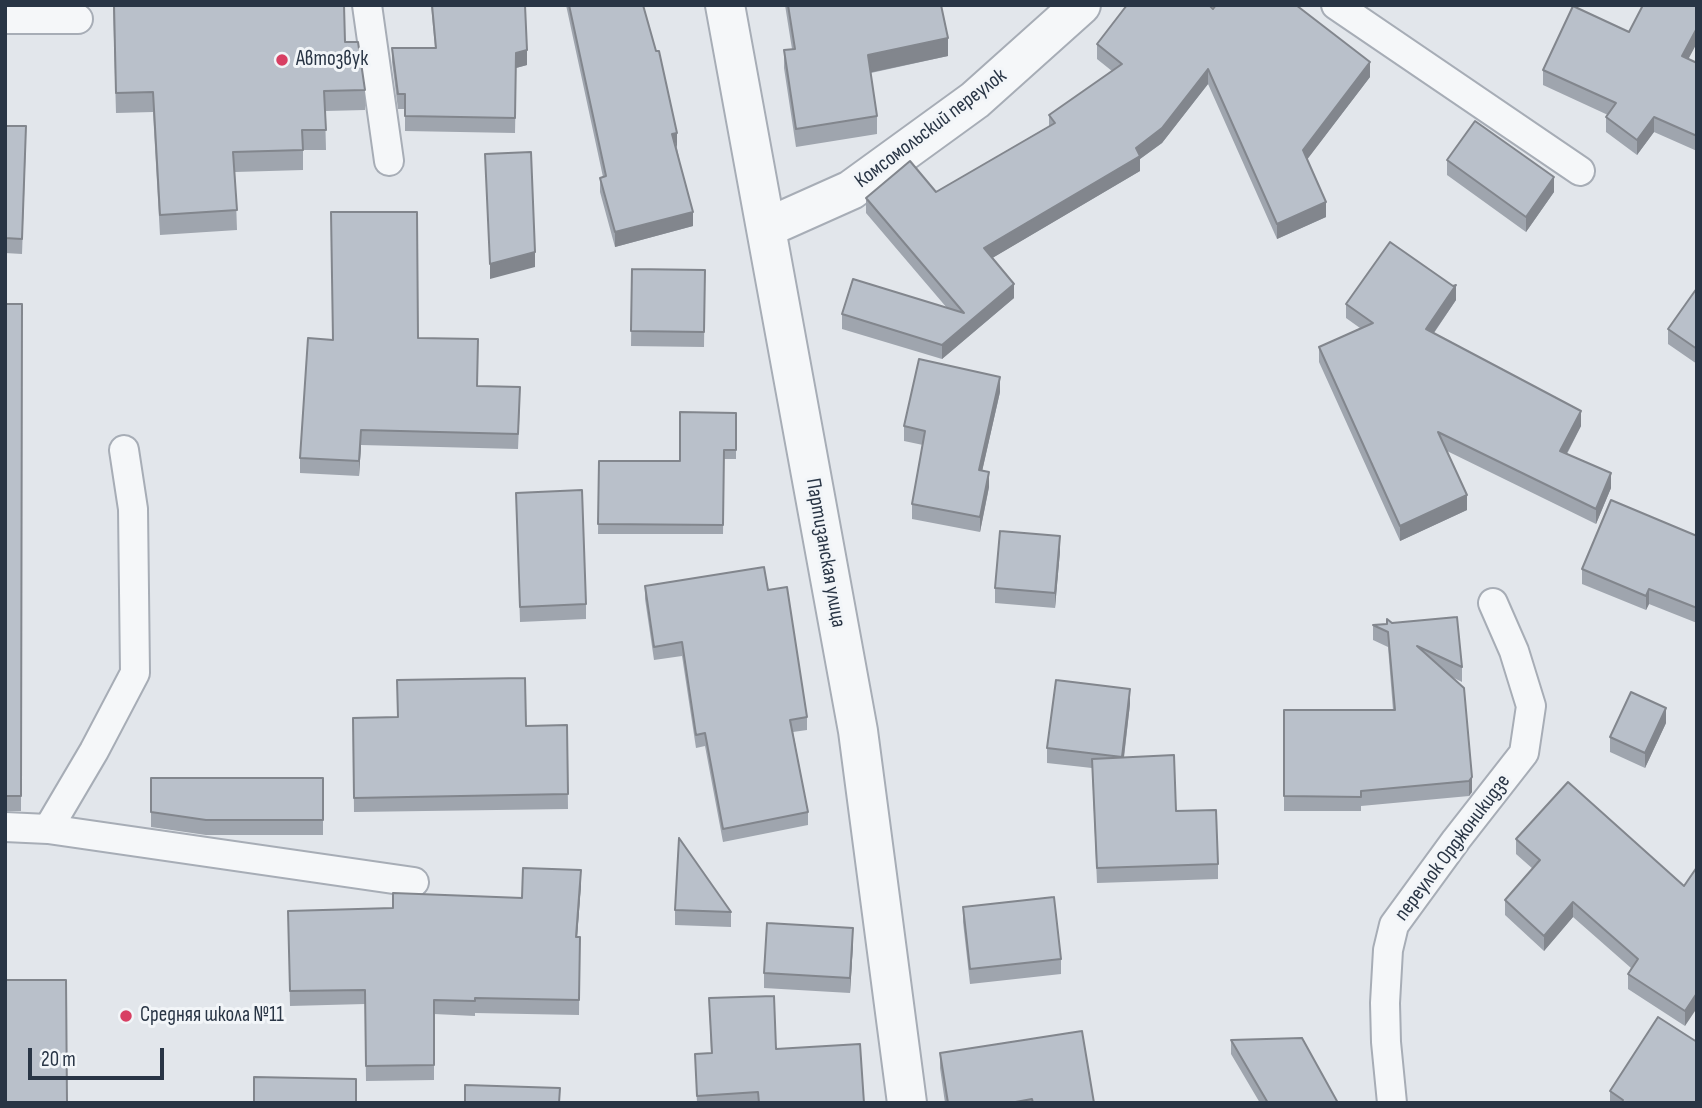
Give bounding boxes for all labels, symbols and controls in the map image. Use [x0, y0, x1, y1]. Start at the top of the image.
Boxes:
place label: Автозвук [296, 47, 368, 73]
marker: Автозвук [274, 52, 290, 68]
street label: Комсомольский переулок [850, 64, 1012, 194]
street label: Партизанская улица [799, 477, 851, 629]
street label: переулок Орджоникидзе [1390, 770, 1516, 926]
place label: Средняя школа №11 [140, 1003, 284, 1029]
marker: Средняя школа №11 [118, 1008, 134, 1024]
scale bar [32, 1034, 168, 1078]
text: 20 m [41, 1047, 76, 1072]

